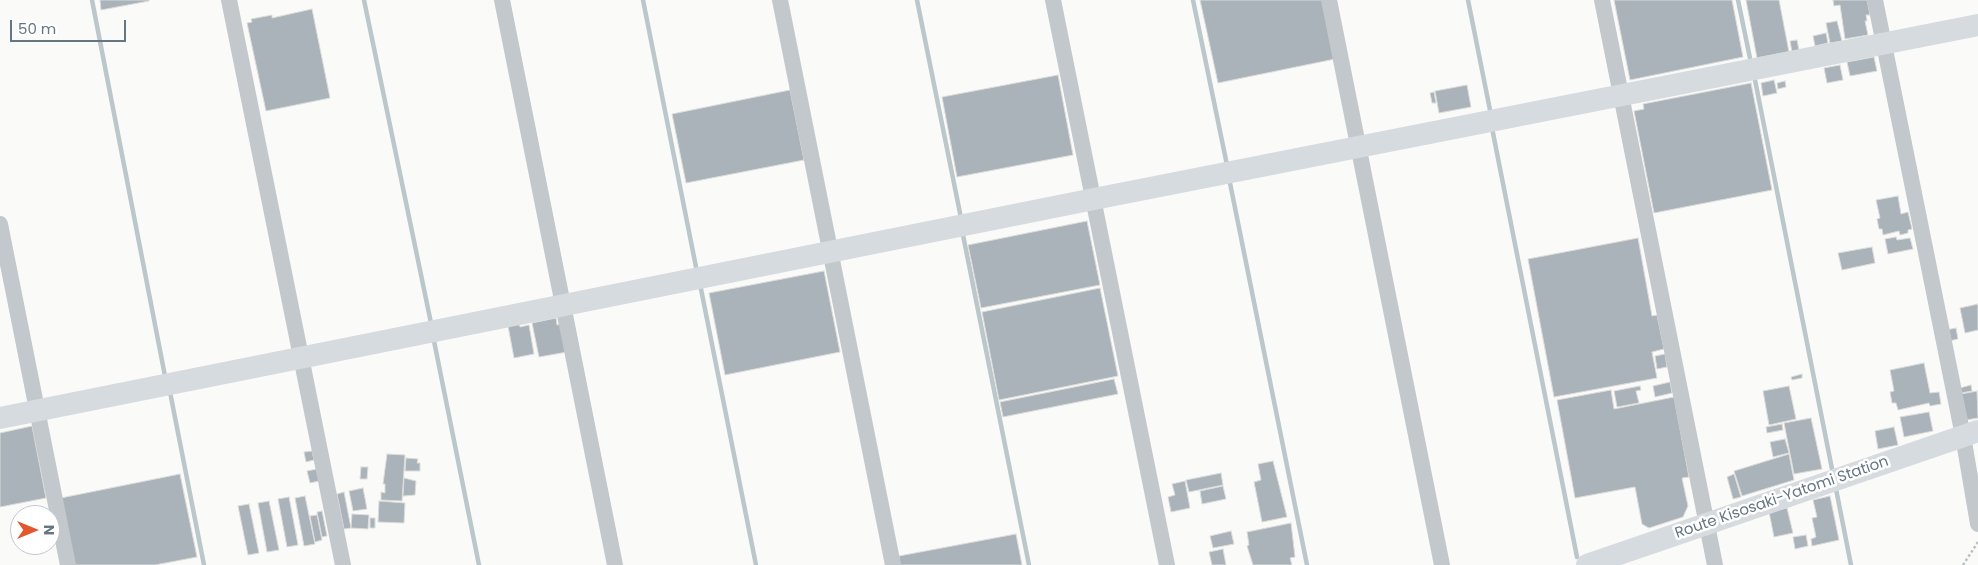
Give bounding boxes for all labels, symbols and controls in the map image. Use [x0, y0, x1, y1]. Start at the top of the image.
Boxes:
scale bar [12, 10, 129, 42]
text: 50 m [18, 18, 56, 39]
street label: Route Kisosaki-Yatomi Station [1673, 453, 1891, 543]
north arrow [10, 505, 60, 555]
text: N [39, 525, 59, 535]

